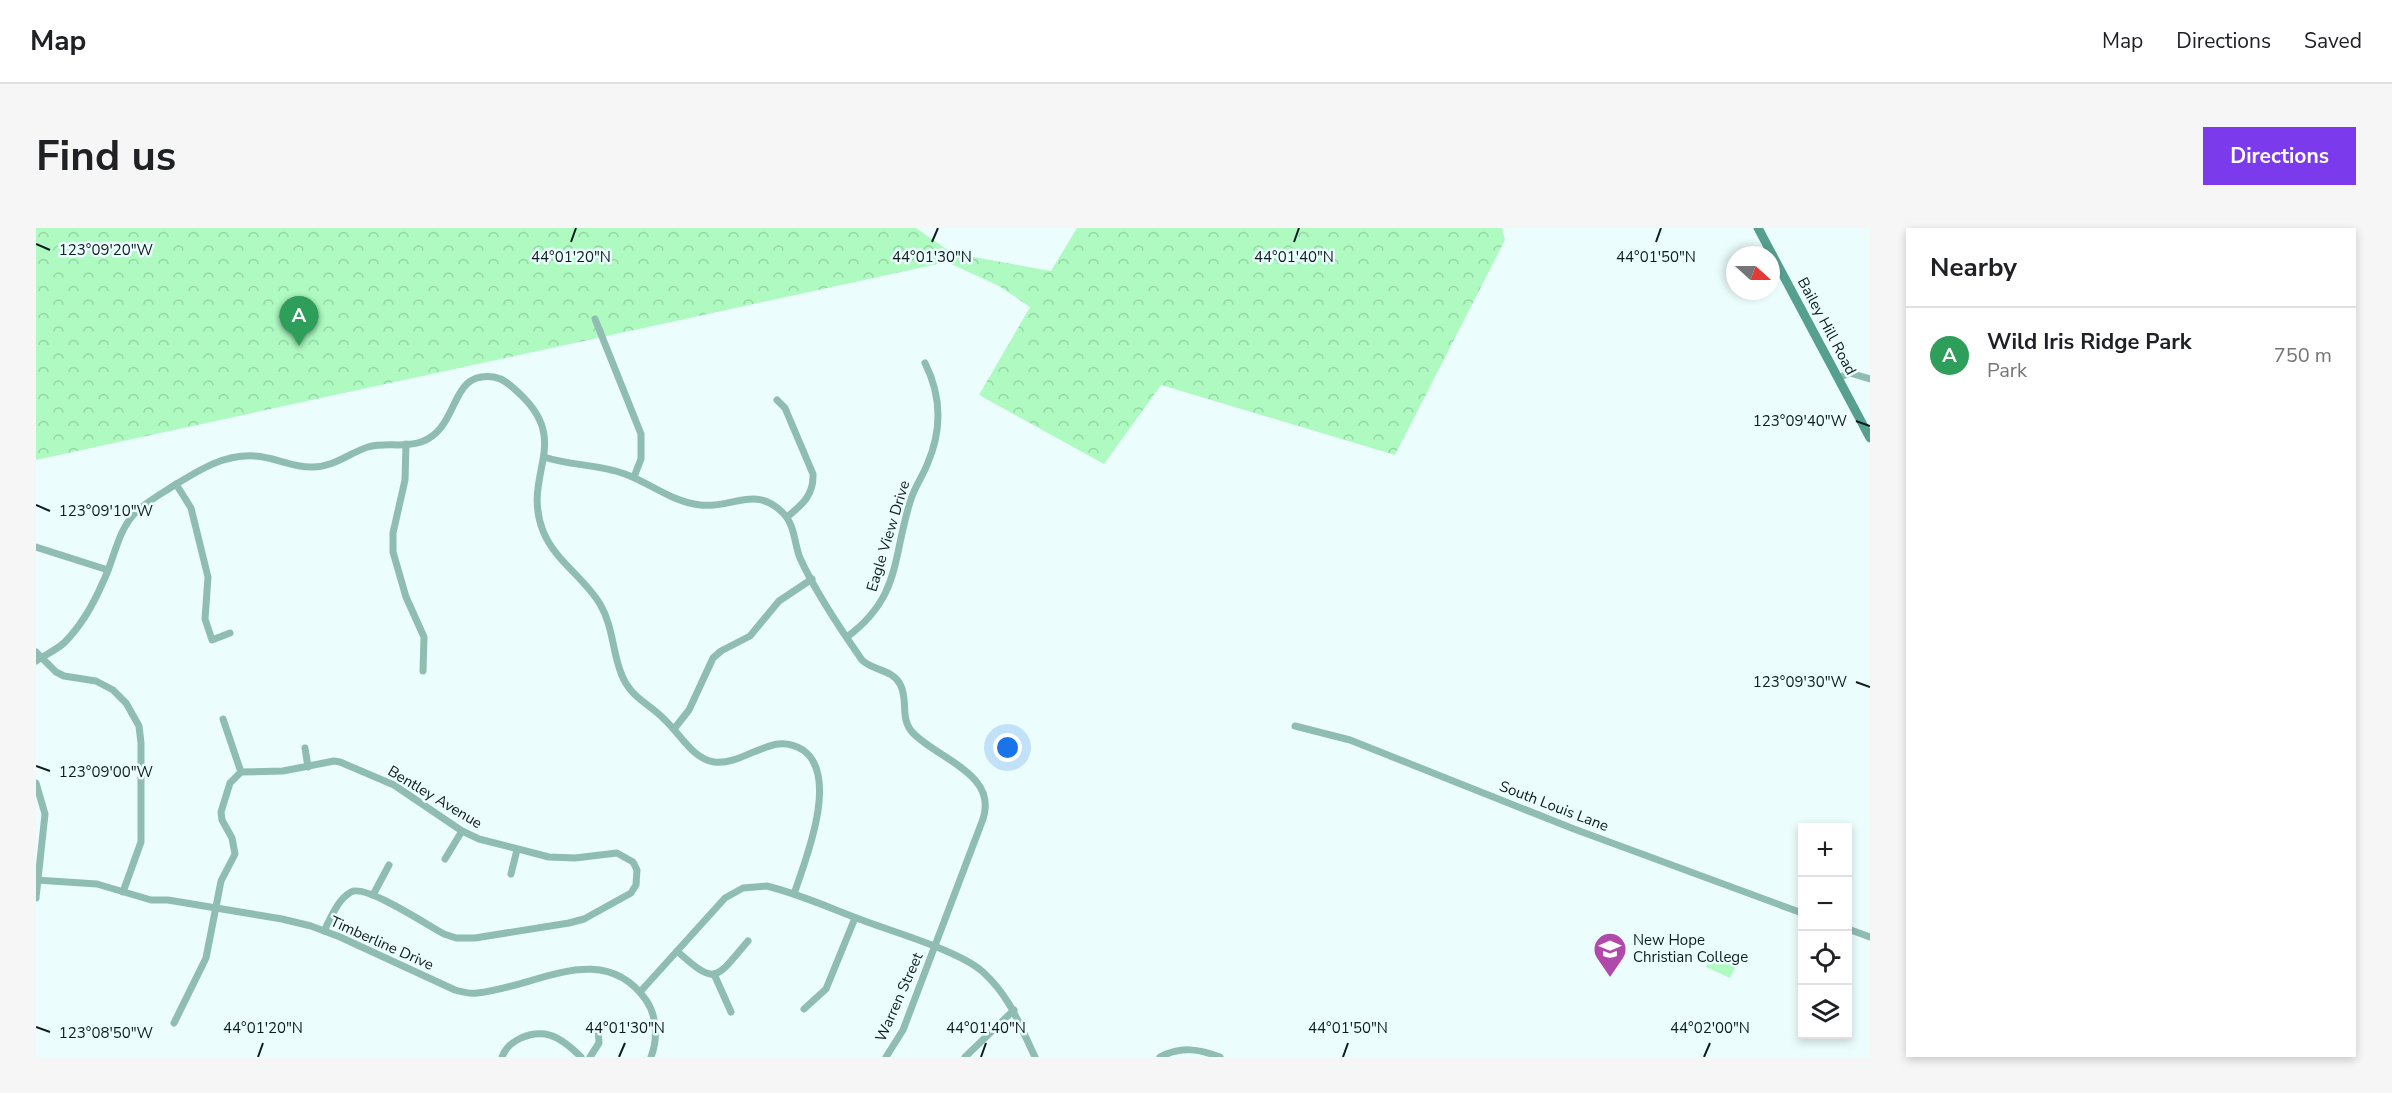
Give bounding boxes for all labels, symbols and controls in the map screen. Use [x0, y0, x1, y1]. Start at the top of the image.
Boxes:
text: Map [30, 22, 86, 60]
text: Map [2102, 27, 2143, 55]
text: Directions [2176, 27, 2271, 55]
text: Saved [2304, 27, 2362, 55]
button: Directions [2203, 127, 2356, 185]
text: Find us [36, 128, 176, 185]
text: 123°09'20"W [59, 240, 154, 260]
north arrow [1726, 246, 1780, 300]
text: 44°01'20"N [531, 247, 611, 267]
text: 44°01'30"N [892, 247, 972, 267]
text: 44°01'40"N [1254, 247, 1334, 267]
text: 44°01'50"N [1616, 247, 1696, 267]
text: Nearby [1930, 250, 2017, 285]
street label: Bailey Hill Road [1793, 274, 1861, 378]
pin: A [280, 296, 318, 346]
text: Wild Iris Ridge Park [1987, 327, 2192, 357]
text: A [1942, 342, 1957, 369]
text: 750 m [2274, 342, 2332, 369]
text: Park [1987, 357, 2027, 384]
text: 123°09'40"W [1753, 411, 1848, 431]
street label: Eagle View Drive [862, 478, 914, 594]
text: 123°09'10"W [59, 501, 154, 521]
text: 123°09'30"W [1753, 672, 1848, 692]
your location [993, 733, 1022, 762]
street label: Bentley Avenue [384, 761, 486, 833]
text: 123°09'00"W [59, 762, 154, 782]
street label: South Louis Lane [1496, 776, 1612, 836]
map controls [1798, 823, 1852, 1039]
button: + [1798, 823, 1852, 877]
button: − [1798, 877, 1852, 931]
street label: Timberline Drive [327, 911, 437, 975]
place label: New Hope Christian College [1633, 930, 1748, 967]
school or university icon: New Hope Christian College [1592, 931, 1628, 978]
button: locate [1798, 931, 1852, 985]
street label: Warren Street [870, 949, 928, 1045]
button: layers [1798, 985, 1852, 1039]
text: 44°01'20"N [223, 1018, 303, 1038]
text: 44°01'30"N [585, 1018, 665, 1038]
text: 44°01'40"N [946, 1018, 1026, 1038]
text: 44°01'50"N [1308, 1018, 1388, 1038]
text: 44°02'00"N [1670, 1018, 1750, 1038]
text: 123°08'50"W [59, 1023, 154, 1043]

